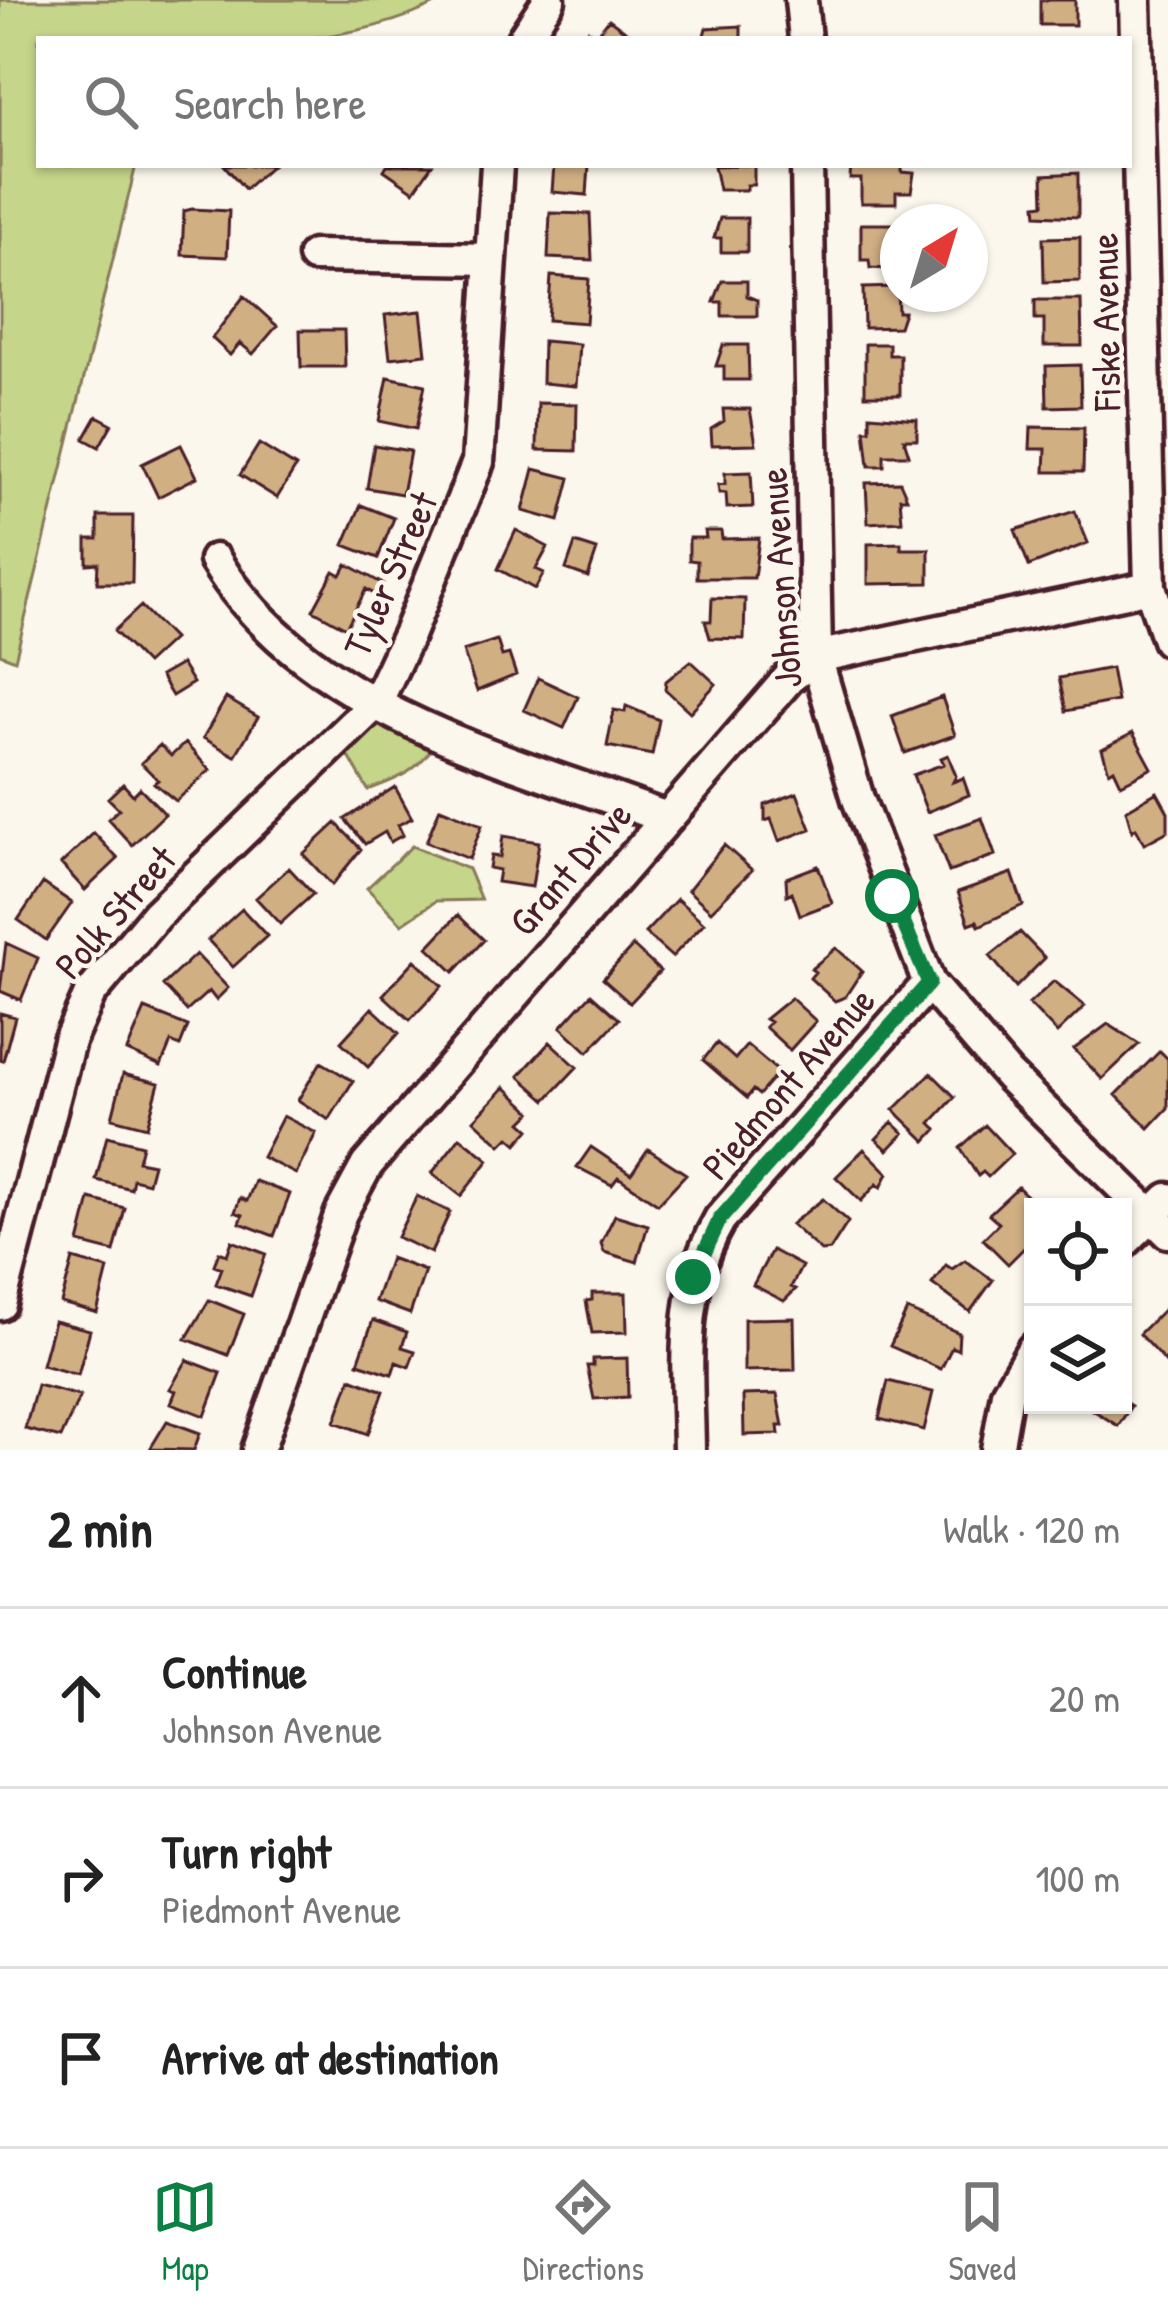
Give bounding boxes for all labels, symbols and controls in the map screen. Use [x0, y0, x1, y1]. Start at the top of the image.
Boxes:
search box [36, 36, 1132, 168]
icon: search [78, 69, 144, 135]
text: Search here [174, 72, 366, 133]
north arrow [880, 204, 988, 312]
street label: Fiske Avenue [1076, 233, 1133, 412]
street label: Johnson Avenue [745, 466, 814, 690]
street label: Tyler Street [330, 482, 450, 665]
street label: Grant Drive [496, 789, 643, 946]
street label: Polk Street [42, 833, 188, 990]
route start [865, 869, 919, 923]
street label: Piedmont Avenue [689, 975, 886, 1190]
map controls [1024, 1198, 1132, 1414]
button: locate [1024, 1198, 1132, 1306]
route end [666, 1250, 720, 1304]
button: layers [1024, 1306, 1132, 1414]
text: 2 min [48, 1494, 153, 1563]
text: Walk · 120 m [943, 1502, 1120, 1555]
text: Continue [162, 1641, 307, 1702]
icon: ahead [48, 1665, 114, 1731]
text: 20 m [1049, 1671, 1120, 1724]
text: Johnson Avenue [162, 1702, 382, 1755]
text: Turn right [162, 1821, 331, 1882]
icon: right [48, 1845, 114, 1911]
text: 100 m [1035, 1851, 1120, 1904]
text: Piedmont Avenue [162, 1882, 401, 1935]
icon: arrive [48, 2025, 114, 2091]
text: Arrive at destination [162, 2027, 499, 2088]
tab: Map [152, 2174, 218, 2290]
tab: Directions [523, 2174, 644, 2290]
tab: Saved [948, 2174, 1016, 2290]

